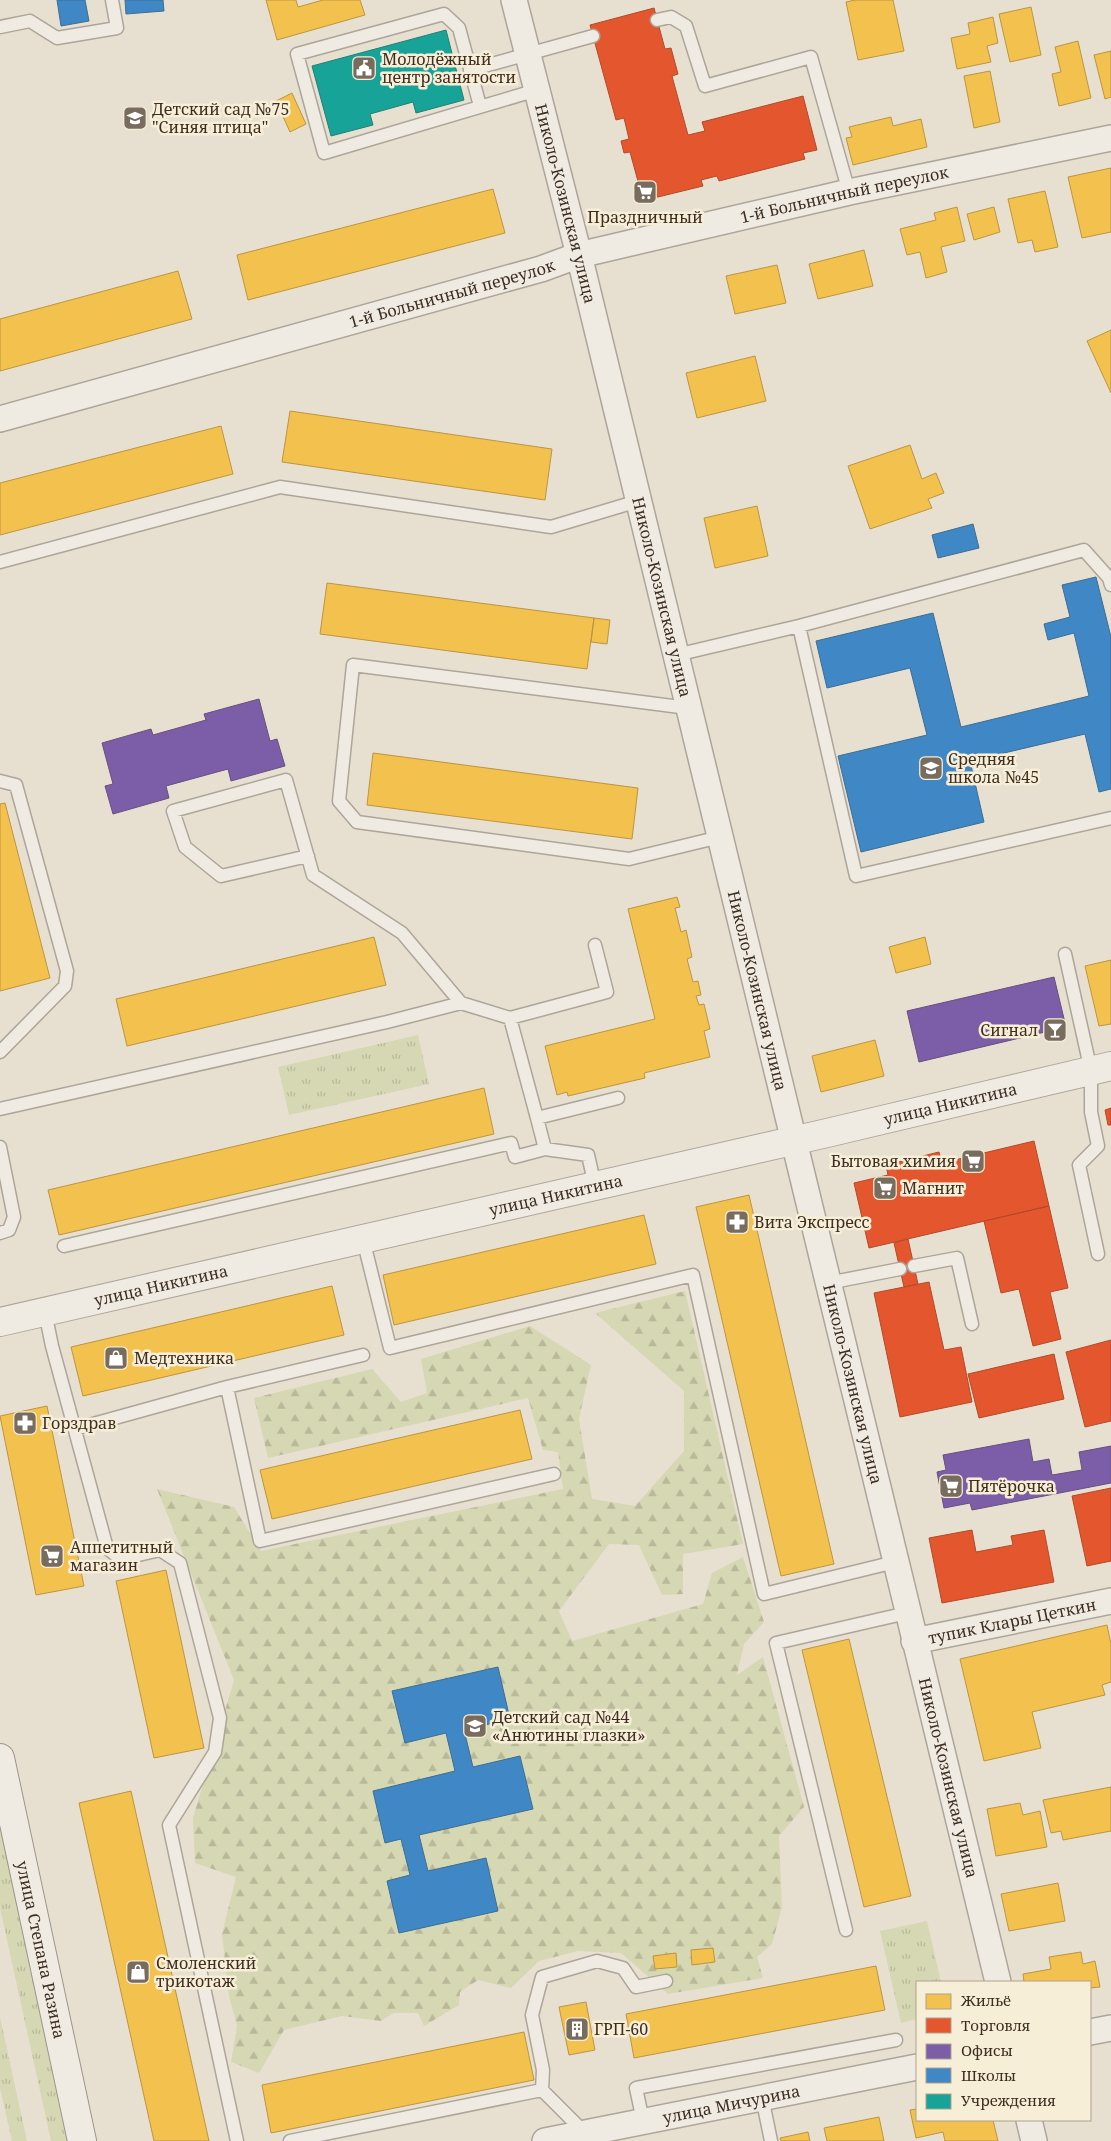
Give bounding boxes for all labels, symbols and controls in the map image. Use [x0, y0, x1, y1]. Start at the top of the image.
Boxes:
place label: Молодёжный центр занятости [382, 48, 516, 88]
public building icon: Молодёжный центр занятости [351, 55, 377, 81]
place label: Детский сад №75 "Синяя птица" [152, 98, 289, 138]
street label: Николо-Козинская улица [530, 101, 601, 306]
school or university icon: Детский сад №75 "Синяя птица" [122, 105, 148, 131]
street label: 1-й Больничный переулок [738, 161, 951, 228]
supermarket icon: Праздничный [632, 179, 658, 205]
place label: Праздничный [587, 206, 703, 228]
street label: 1-й Больничный переулок [347, 254, 558, 333]
street label: Николо-Козинская улица [627, 495, 697, 699]
place label: Средняя школа №45 [948, 748, 1039, 788]
school or university icon: Средняя школа №45 [918, 755, 944, 781]
street label: Николо-Козинская улица [723, 888, 792, 1093]
bar icon: Сигнал [1042, 1017, 1068, 1043]
place label: Сигнал [980, 1019, 1038, 1041]
street label: улица Никитина [881, 1078, 1019, 1130]
supermarket icon: Бытовая химия [960, 1148, 986, 1174]
place label: Бытовая химия [831, 1150, 956, 1172]
street label: улица Никитина [487, 1169, 625, 1221]
supermarket icon: Магнит [872, 1175, 898, 1201]
place label: Магнит [902, 1177, 965, 1199]
pharmacy icon: Вита Экспресс [724, 1209, 750, 1235]
place label: Вита Экспресс [754, 1211, 870, 1233]
street label: улица Никитина [92, 1259, 230, 1311]
street label: Николо-Козинская улица [818, 1282, 888, 1486]
shop icon: Медтехника [103, 1345, 129, 1371]
place label: Медтехника [134, 1347, 234, 1369]
pharmacy icon: Горздрав [12, 1410, 38, 1436]
place label: Горздрав [42, 1412, 116, 1434]
supermarket icon: Пятёрочка [938, 1473, 964, 1499]
place label: Пятёрочка [968, 1475, 1055, 1497]
place label: Аппетитный магазин [70, 1536, 174, 1576]
supermarket icon: Аппетитный магазин [39, 1543, 65, 1569]
street label: тупик Клары Цеткин [926, 1593, 1098, 1649]
street label: Николо-Козинская улица [914, 1675, 983, 1880]
place label: Детский сад №44 «Анютины глазки» [492, 1706, 645, 1746]
school or university icon: Детский сад №44 «Анютины глазки» [462, 1713, 488, 1739]
street label: улица Степана Разина [11, 1859, 71, 2041]
place label: Смоленский трикотаж [156, 1952, 256, 1992]
shop icon: Смоленский трикотаж [125, 1959, 151, 1985]
legend [916, 1981, 1091, 2121]
text: Жильё [960, 1990, 1011, 2010]
text: Торговля [961, 2015, 1030, 2035]
building icon: ГРП-60 [564, 2016, 590, 2042]
place label: ГРП-60 [594, 2018, 648, 2040]
text: Офисы [961, 2040, 1013, 2060]
text: Школы [961, 2065, 1016, 2085]
street label: улица Мичурина [661, 2080, 802, 2128]
text: Учреждения [961, 2090, 1056, 2110]

